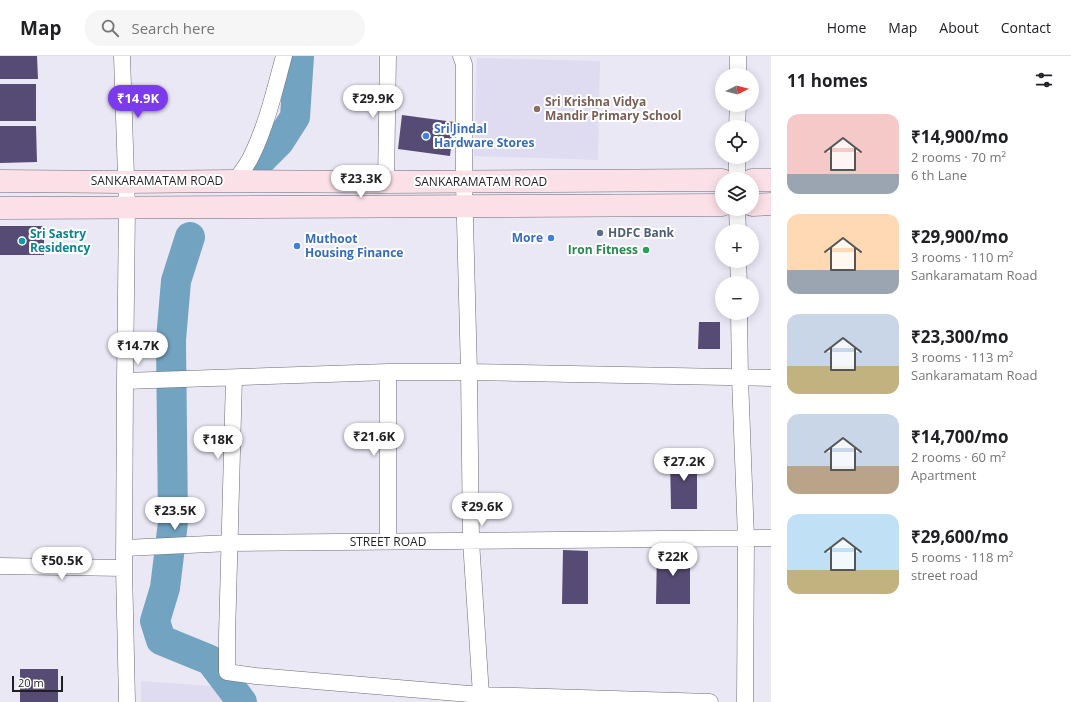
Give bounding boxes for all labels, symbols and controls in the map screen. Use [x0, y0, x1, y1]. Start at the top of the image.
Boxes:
search box [85, 10, 365, 46]
text: Map [20, 15, 61, 41]
icon: search [99, 17, 121, 39]
text: Search here [131, 18, 215, 38]
text: Home [827, 18, 866, 37]
text: Map [888, 18, 917, 37]
text: About [939, 18, 979, 37]
text: Contact [1001, 18, 1051, 37]
north arrow [715, 68, 759, 112]
map controls [715, 68, 759, 320]
text: 11 homes [787, 69, 868, 92]
icon: filters [1033, 69, 1055, 91]
pin: ₹14.9K [105, 85, 171, 119]
pin: ₹29.9K [340, 85, 406, 119]
text: ₹14.9K [117, 89, 159, 107]
text: ₹29.9K [352, 89, 394, 107]
place label: Sri Krishna Vidya Mandir Primary School [545, 93, 682, 124]
marker: Sri Krishna Vidya Mandir Primary School [532, 104, 542, 114]
place label: Sri Jindal Hardware Stores [434, 120, 534, 151]
button: locate [715, 120, 759, 164]
text: ₹14,900/mo [911, 125, 1008, 148]
icon: home [819, 130, 867, 178]
marker: Sri Jindal Hardware Stores [421, 131, 431, 141]
text: 2 rooms · 70 m² [911, 148, 1006, 166]
pin: ₹23.3K [328, 165, 394, 199]
text: 6 th Lane [911, 166, 967, 184]
text: ₹23.3K [340, 169, 382, 187]
street label: SANKARAMATAM ROAD [91, 172, 223, 189]
button: layers [715, 172, 759, 216]
street label: SANKARAMATAM ROAD [415, 173, 547, 190]
place label: HDFC Bank [608, 224, 675, 241]
button: + [715, 224, 759, 268]
place label: Sri Sastry Residency [30, 225, 90, 256]
text: ₹29,900/mo [911, 225, 1008, 248]
marker: HDFC Bank [595, 228, 605, 238]
place label: More [512, 229, 543, 246]
place label: Muthoot Housing Finance [305, 230, 403, 261]
icon: home [819, 230, 867, 278]
marker: More [546, 233, 556, 243]
marker: Sri Sastry Residency [17, 236, 27, 246]
marker: Muthoot Housing Finance [292, 241, 302, 251]
place label: Iron Fitness [568, 241, 638, 258]
marker: Iron Fitness [641, 245, 651, 255]
text: 3 rooms · 110 m² [911, 248, 1013, 266]
text: Sankaramatam Road [911, 266, 1037, 284]
button: − [715, 276, 759, 320]
text: ₹23,300/mo [911, 325, 1008, 348]
icon: home [819, 330, 867, 378]
pin: ₹14.7K [105, 332, 171, 366]
text: ₹14.7K [117, 336, 159, 354]
text: 3 rooms · 113 m² [911, 348, 1013, 366]
text: Sankaramatam Road [911, 366, 1037, 384]
pin: ₹21.6K [341, 423, 407, 457]
text: ₹14,700/mo [911, 425, 1008, 448]
pin: ₹18K [194, 426, 242, 460]
text: ₹21.6K [353, 427, 395, 445]
text: ₹18K [203, 430, 233, 448]
icon: home [819, 430, 867, 478]
pin: ₹27.2K [651, 448, 717, 482]
text: 2 rooms · 60 m² [911, 448, 1006, 466]
text: ₹27.2K [663, 452, 705, 470]
text: Apartment [911, 466, 976, 484]
pin: ₹29.6K [449, 493, 515, 527]
pin: ₹23.5K [142, 497, 208, 531]
text: ₹29.6K [461, 497, 503, 515]
text: ₹23.5K [154, 501, 196, 519]
text: ₹29,600/mo [911, 525, 1008, 548]
icon: home [819, 530, 867, 578]
street label: STREET ROAD [350, 533, 426, 550]
pin: ₹22K [649, 543, 697, 577]
pin: ₹50.5K [29, 547, 95, 581]
text: ₹22K [658, 547, 688, 565]
text: 5 rooms · 118 m² [911, 548, 1013, 566]
text: ₹50.5K [41, 551, 83, 569]
text: street road [911, 566, 978, 584]
scale bar [12, 674, 63, 693]
text: 20 m [18, 675, 44, 690]

